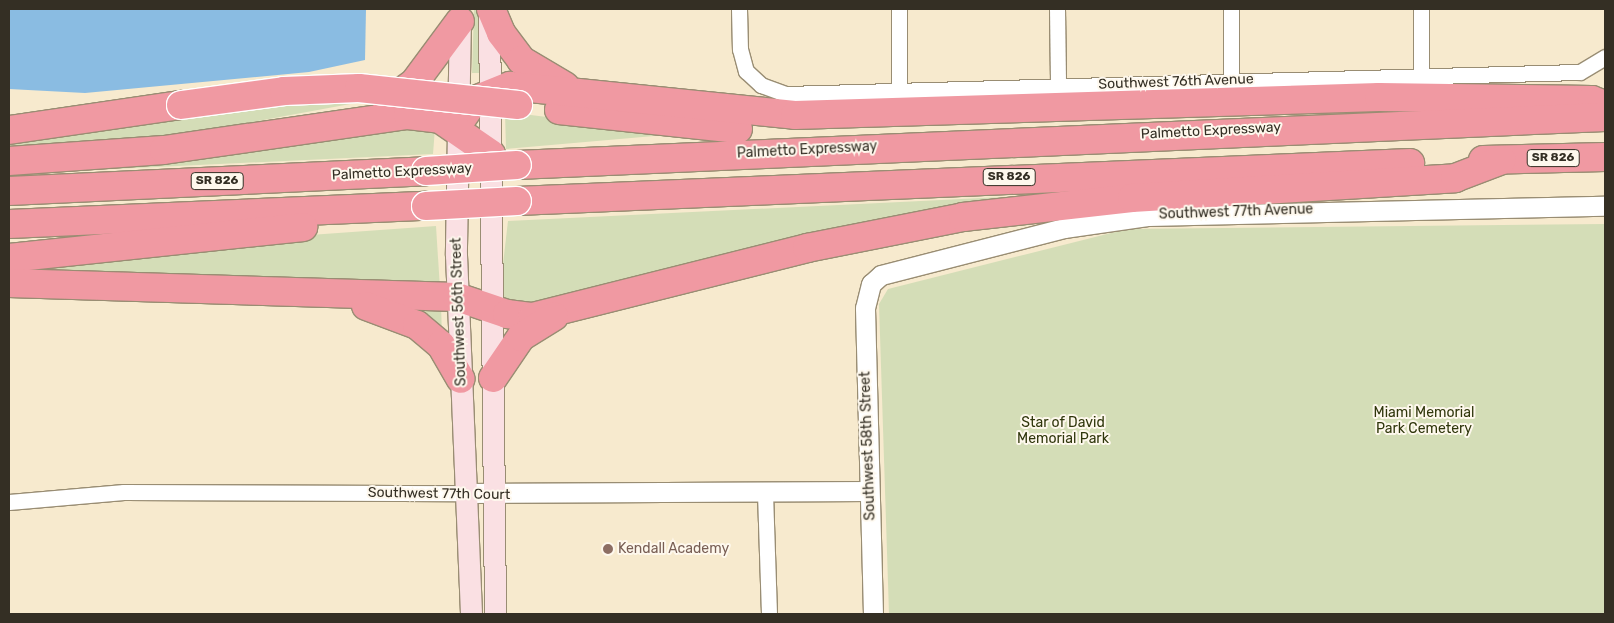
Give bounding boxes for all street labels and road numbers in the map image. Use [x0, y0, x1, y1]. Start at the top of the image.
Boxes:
street label: Southwest 76th Avenue [1098, 71, 1254, 93]
street label: Palmetto Expressway [1140, 119, 1282, 143]
street label: Palmetto Expressway [736, 138, 878, 162]
road number: SR 826 [1526, 148, 1580, 168]
street label: Palmetto Expressway [331, 160, 473, 184]
road number: SR 826 [982, 168, 1036, 186]
road number: SR 826 [190, 172, 244, 190]
street label: Southwest 77th Avenue [1158, 201, 1314, 223]
street label: Southwest 56th Street [448, 237, 470, 387]
street label: Southwest 58th Street [857, 371, 879, 521]
street label: Southwest 77th Court [368, 484, 510, 504]

